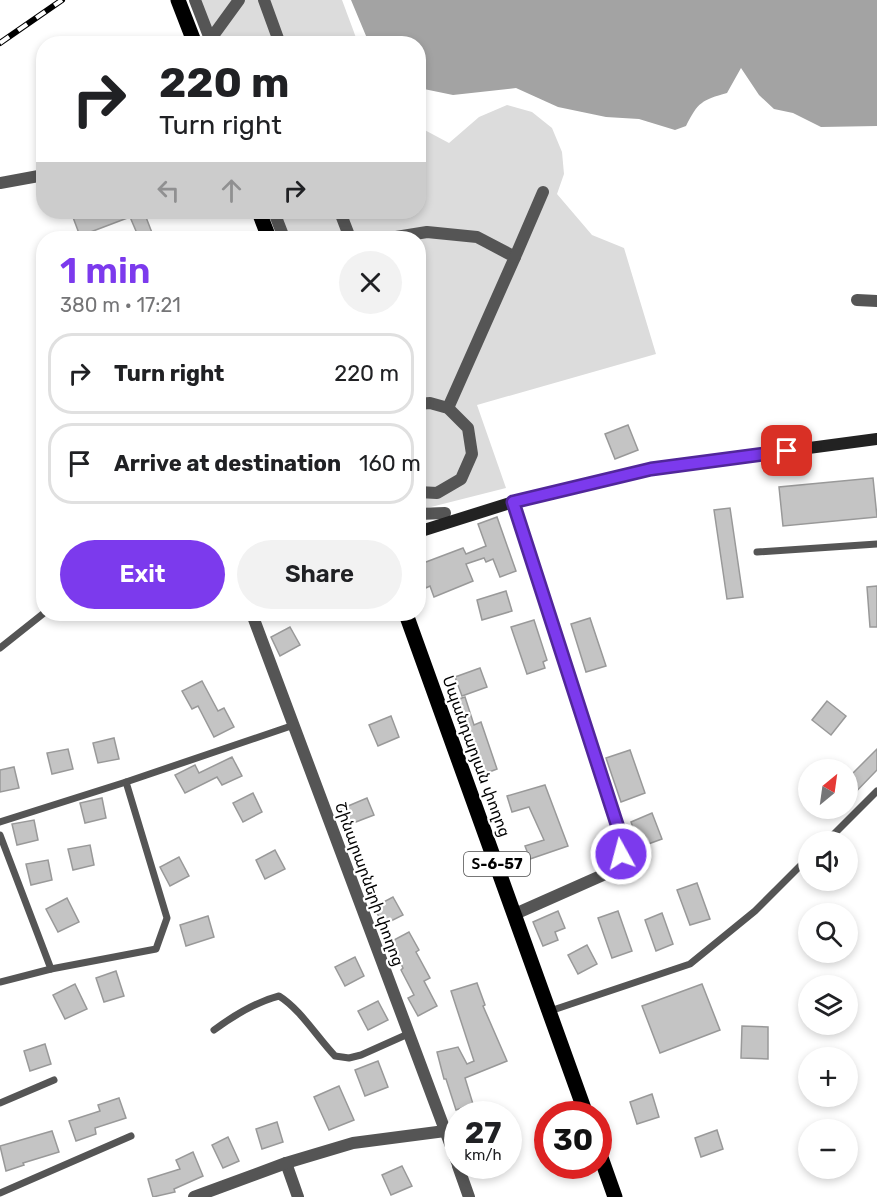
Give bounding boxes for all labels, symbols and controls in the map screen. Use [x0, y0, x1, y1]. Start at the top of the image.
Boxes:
text: 220 m [159, 58, 290, 108]
icon: right [60, 60, 138, 138]
text: Turn right [159, 109, 282, 141]
icon: left [152, 174, 185, 207]
icon: ahead [215, 174, 248, 207]
icon: right [278, 174, 311, 207]
text: 1 min [60, 249, 151, 292]
button: close [339, 251, 402, 314]
text: 380 m · 17:21 [60, 293, 181, 317]
icon: right [63, 357, 96, 390]
text: Turn right [114, 360, 224, 387]
text: 220 m [334, 360, 399, 387]
pin [761, 425, 812, 476]
icon: arrive [770, 434, 803, 467]
icon: arrive [63, 447, 96, 480]
text: Arrive at destination [114, 450, 341, 477]
text: 160 m [359, 450, 421, 477]
button: Exit [60, 540, 225, 609]
button: Share [237, 540, 402, 609]
street label: Սպանդարյան փողոց [438, 673, 515, 839]
north arrow [798, 759, 858, 819]
map controls [798, 759, 858, 1179]
street label: Շինարարների փողոց [331, 800, 408, 969]
position arrow [589, 822, 653, 886]
button: sound [798, 831, 858, 891]
road number: Տ-6-57 [464, 852, 530, 876]
button: search [798, 903, 858, 963]
button: layers [798, 975, 858, 1035]
button: + [798, 1047, 858, 1107]
speed limit sign: 30 [534, 1101, 612, 1179]
text: 27 [465, 1115, 501, 1151]
button: − [798, 1119, 858, 1179]
text: km/h [464, 1146, 502, 1164]

